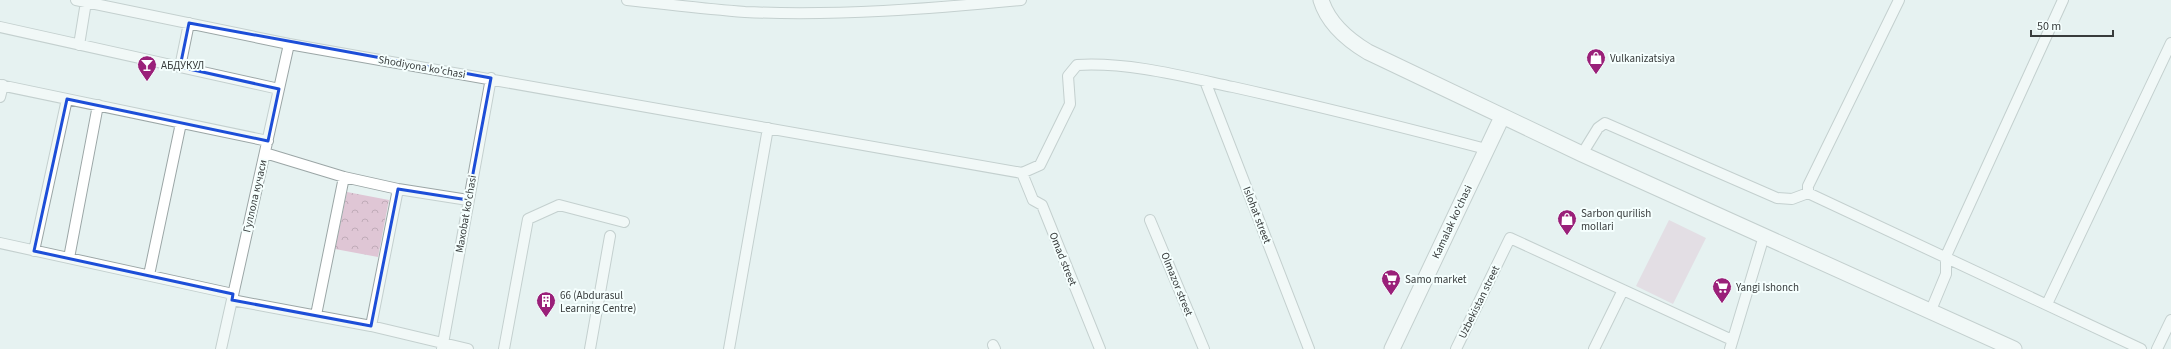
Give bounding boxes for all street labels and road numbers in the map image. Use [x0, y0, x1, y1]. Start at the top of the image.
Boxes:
street label: Shodiyona ko'chasi [377, 52, 467, 82]
street label: Гуллола кучаси [239, 158, 271, 234]
street label: Maxobat ko'chasi [452, 174, 480, 254]
street label: Kamalak ko'chasi [1428, 183, 1476, 261]
street label: Islohat street [1239, 184, 1275, 246]
street label: Omad street [1045, 230, 1081, 288]
street label: Olmazor street [1157, 250, 1197, 318]
street label: Uzbekistan street [1455, 263, 1503, 341]

